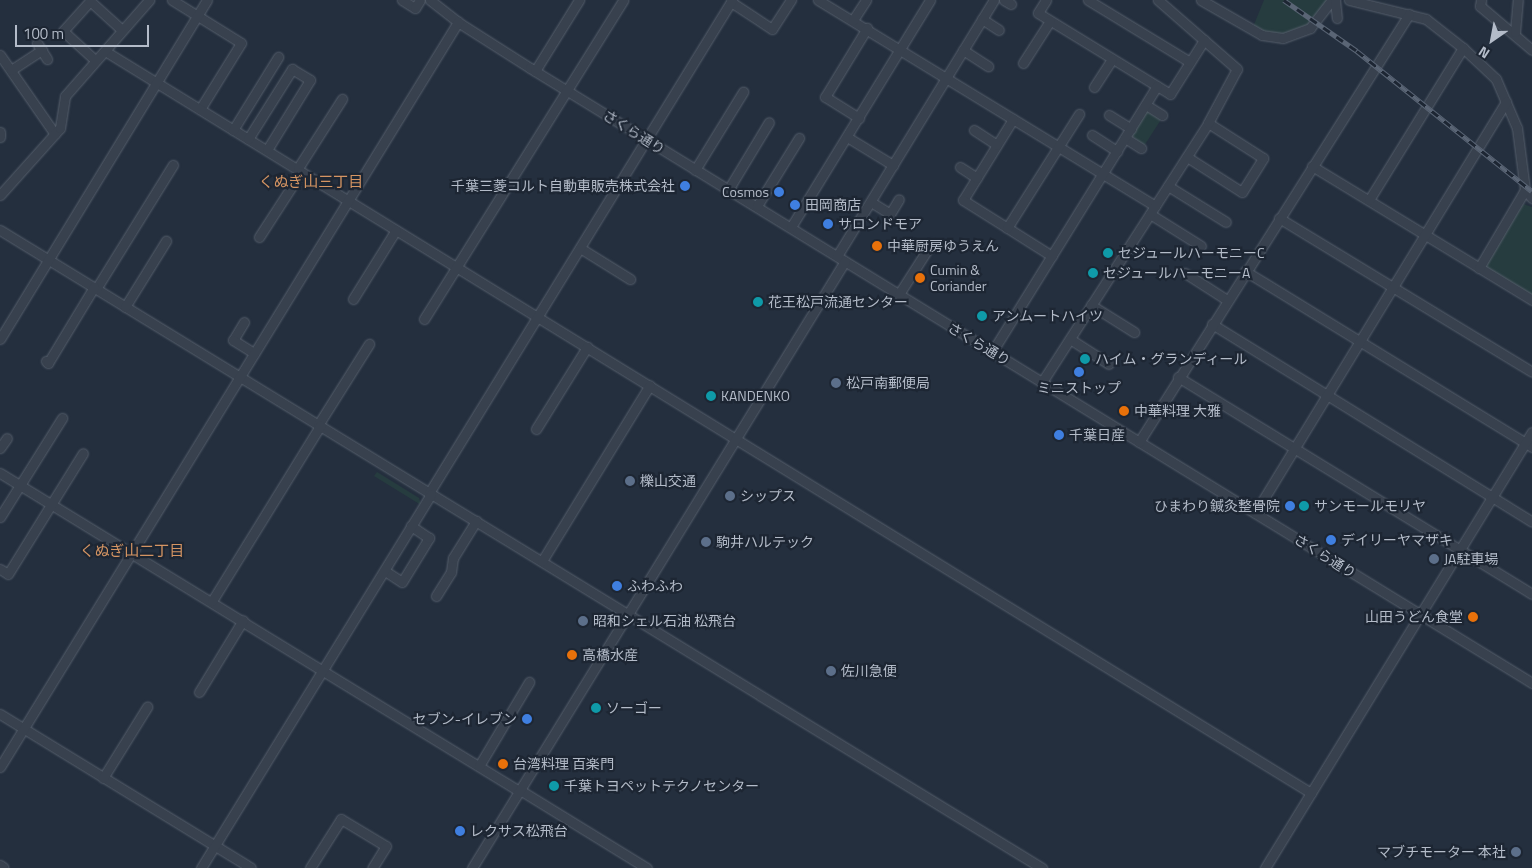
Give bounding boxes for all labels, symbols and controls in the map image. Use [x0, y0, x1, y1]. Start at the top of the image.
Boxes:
scale bar [18, 15, 151, 47]
north arrow [1467, 15, 1517, 65]
text: 100 m [23, 22, 64, 45]
text: N [1474, 42, 1493, 64]
street label: さくら通り [600, 106, 668, 158]
district label: くぬぎ山三丁目 [259, 173, 363, 191]
place label: 千葉三菱コルト自動車販売株式会社 [451, 178, 675, 194]
marker: 千葉三菱コルト自動車販売株式会社 [679, 180, 691, 192]
place label: Cosmos [722, 184, 769, 200]
marker: Cosmos [773, 186, 785, 198]
place label: 田岡商店 [805, 197, 861, 213]
marker: 田岡商店 [789, 199, 801, 211]
place label: サロンドモア [838, 216, 922, 232]
marker: サロンドモア [822, 218, 834, 230]
place label: 中華厨房ゆうえん [887, 238, 999, 254]
marker: 中華厨房ゆうえん [871, 240, 883, 252]
place label: セジュールハーモニーC [1118, 245, 1266, 261]
marker: セジュールハーモニーC [1102, 247, 1114, 259]
place label: Cumin & Coriander [930, 262, 987, 294]
place label: セジュールハーモニーA [1103, 265, 1251, 281]
marker: セジュールハーモニーA [1087, 267, 1099, 279]
marker: Cumin & Coriander [914, 272, 926, 284]
place label: 花王松戸流通センター [768, 294, 908, 310]
marker: 花王松戸流通センター [752, 296, 764, 308]
place label: アンムートハイツ [992, 308, 1104, 324]
marker: アンムートハイツ [976, 310, 988, 322]
street label: さくら通り [945, 319, 1013, 369]
place label: ハイム・グランディール [1095, 351, 1249, 367]
marker: ハイム・グランディール [1079, 353, 1091, 365]
marker: ミニストップ [1073, 366, 1085, 378]
place label: 松戸南郵便局 [846, 375, 930, 391]
marker: 松戸南郵便局 [830, 377, 842, 389]
place label: ミニストップ [1037, 380, 1121, 396]
place label: KANDENKO [721, 388, 790, 404]
marker: KANDENKO [705, 390, 717, 402]
place label: 中華料理 大雅 [1134, 403, 1221, 419]
marker: 中華料理 大雅 [1118, 405, 1130, 417]
place label: 千葉日産 [1069, 427, 1125, 443]
marker: 千葉日産 [1053, 429, 1065, 441]
place label: 櫟山交通 [640, 473, 696, 489]
marker: 櫟山交通 [624, 475, 636, 487]
place label: シップス [740, 488, 796, 504]
marker: シップス [724, 490, 736, 502]
place label: ひまわり鍼灸整骨院 [1154, 498, 1280, 514]
place label: サンモールモリヤ [1314, 498, 1426, 514]
marker: ひまわり鍼灸整骨院 [1284, 500, 1296, 512]
marker: サンモールモリヤ [1298, 500, 1310, 512]
street label: さくら通り [1291, 530, 1359, 582]
place label: デイリーヤマザキ [1341, 532, 1453, 548]
place label: 駒井ハルテック [716, 534, 814, 550]
marker: デイリーヤマザキ [1325, 534, 1337, 546]
marker: 駒井ハルテック [700, 536, 712, 548]
district label: くぬぎ山二丁目 [80, 542, 184, 560]
place label: JA駐車場 [1444, 551, 1498, 567]
marker: JA駐車場 [1428, 553, 1440, 565]
place label: ふわふわ [627, 578, 683, 594]
marker: ふわふわ [611, 580, 623, 592]
place label: 山田うどん食堂 [1365, 609, 1463, 625]
marker: 山田うどん食堂 [1467, 611, 1479, 623]
place label: 昭和シェル石油 松飛台 [593, 613, 736, 629]
marker: 昭和シェル石油 松飛台 [577, 615, 589, 627]
place label: 高橋水産 [582, 647, 638, 663]
marker: 高橋水産 [566, 649, 578, 661]
place label: 佐川急便 [841, 663, 897, 679]
marker: 佐川急便 [825, 665, 837, 677]
place label: ソーゴー [606, 700, 662, 716]
marker: ソーゴー [590, 702, 602, 714]
place label: セブン-イレブン [413, 711, 517, 727]
marker: セブン-イレブン [521, 713, 533, 725]
place label: 台湾料理 百楽門 [513, 756, 614, 772]
marker: 台湾料理 百楽門 [497, 758, 509, 770]
place label: 千葉トヨペットテクノセンター [564, 778, 760, 794]
marker: 千葉トヨペットテクノセンター [548, 780, 560, 792]
place label: レクサス松飛台 [470, 823, 568, 839]
marker: レクサス松飛台 [454, 825, 466, 837]
place label: マブチモーター 本社 [1377, 844, 1506, 860]
marker: マブチモーター 本社 [1510, 846, 1522, 858]

